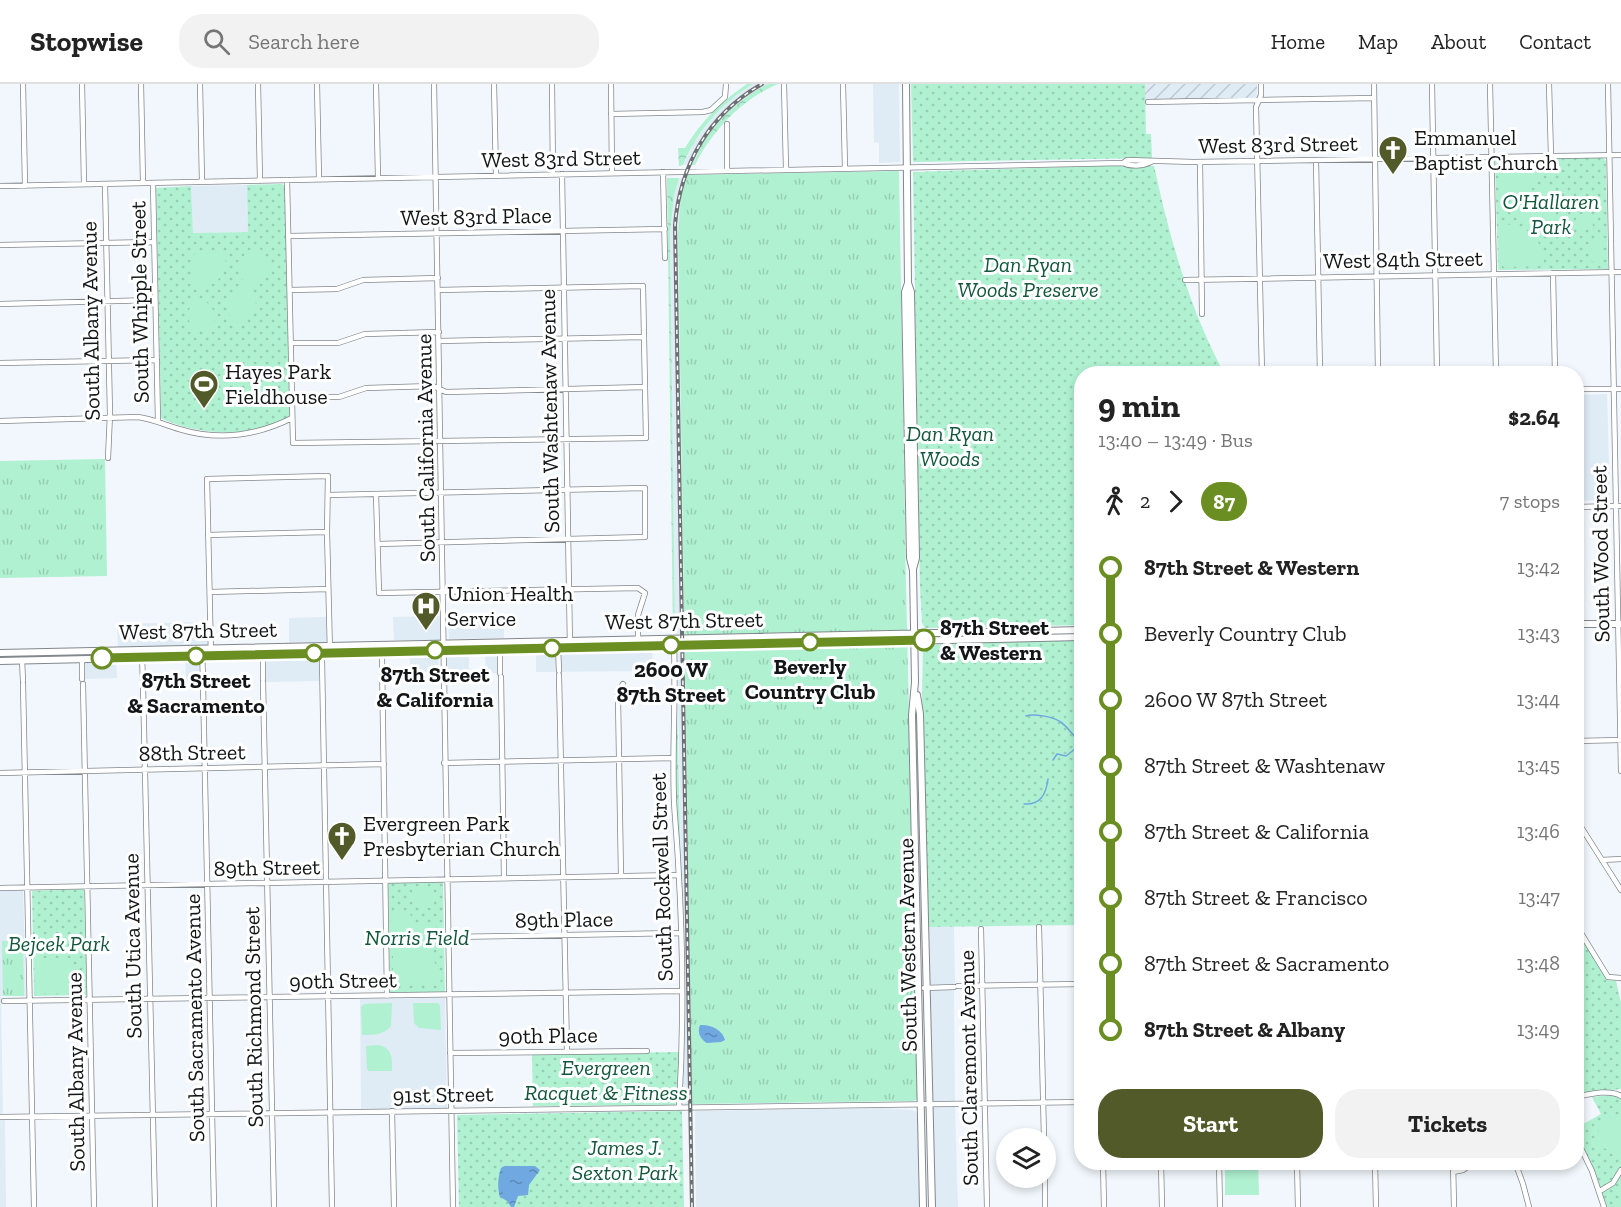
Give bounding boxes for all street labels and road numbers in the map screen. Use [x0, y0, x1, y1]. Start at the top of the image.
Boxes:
street label: West 83rd Street [1198, 130, 1359, 159]
street label: West 83rd Street [481, 144, 642, 173]
street label: South Whipple Street [124, 200, 155, 403]
street label: West 83rd Place [400, 202, 552, 231]
street label: South Albany Avenue [75, 221, 106, 421]
street label: West 84th Street [1323, 245, 1484, 274]
street label: South Washtenaw Avenue [534, 289, 565, 533]
street label: South California Avenue [410, 334, 441, 562]
street label: South Wood Street [1585, 464, 1616, 643]
street label: West 87th Street [605, 606, 764, 635]
street label: West 87th Street [119, 616, 278, 645]
street label: 88th Street [138, 738, 247, 767]
street label: South Rockwell Street [644, 772, 679, 982]
street label: South Western Avenue [892, 838, 923, 1052]
street label: South Utica Avenue [117, 853, 148, 1039]
street label: 89th Street [213, 853, 321, 882]
street label: South Sacramento Avenue [179, 894, 210, 1142]
street label: 89th Place [515, 905, 613, 934]
street label: South Richmond Street [238, 906, 269, 1128]
street label: South Claremont Avenue [953, 950, 984, 1186]
street label: 90th Street [289, 966, 398, 995]
street label: South Albany Avenue [60, 972, 91, 1172]
street label: 90th Place [498, 1021, 598, 1050]
street label: 91st Street [392, 1080, 495, 1109]

